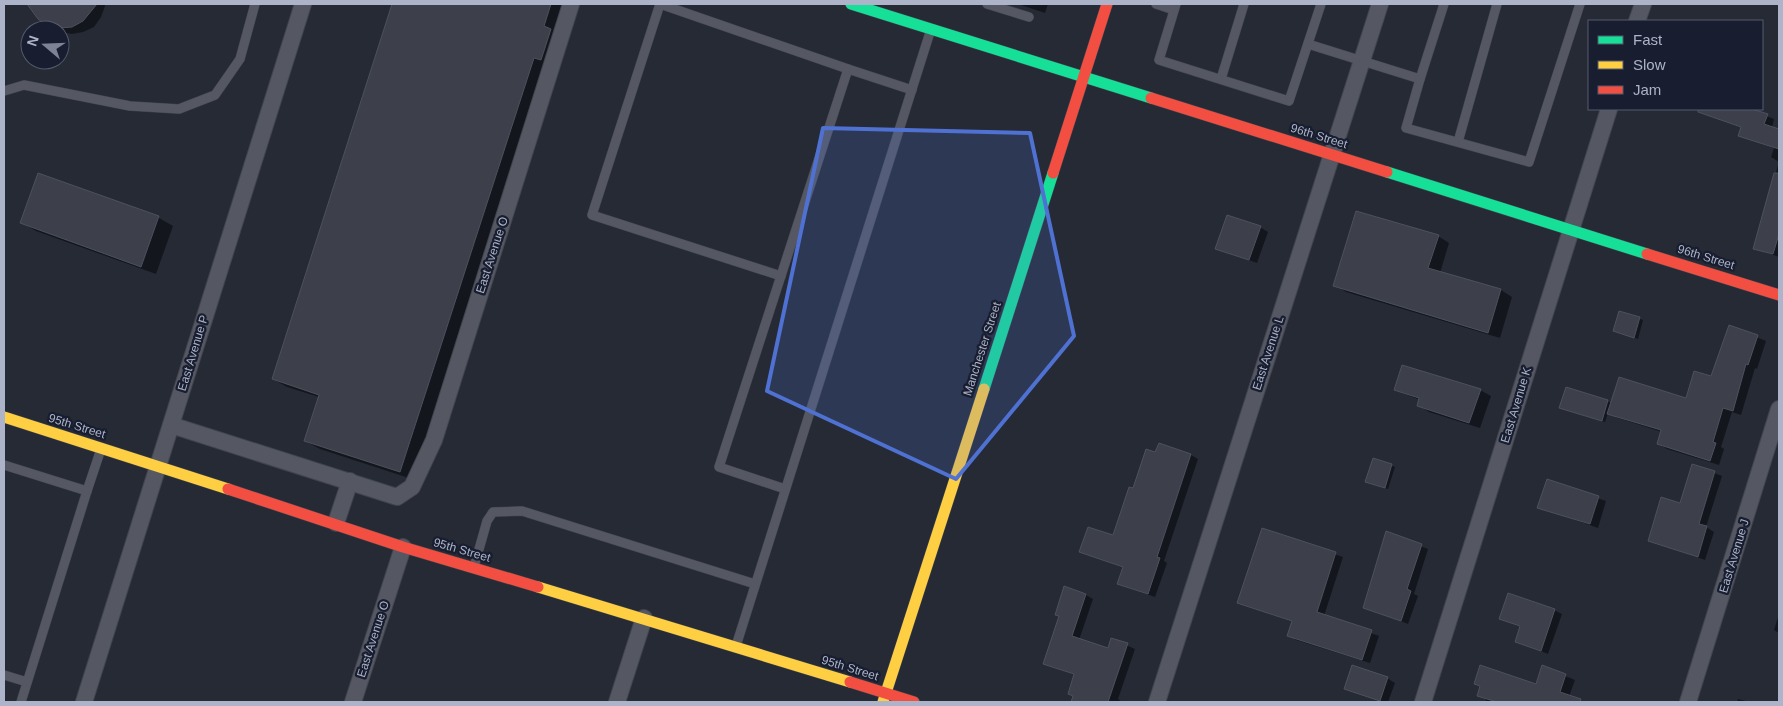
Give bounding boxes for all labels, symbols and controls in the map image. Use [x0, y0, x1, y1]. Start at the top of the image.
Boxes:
north arrow [20, 20, 70, 70]
legend [1588, 20, 1763, 110]
text: Fast [1633, 31, 1663, 48]
text: N [23, 33, 42, 48]
text: Slow [1633, 56, 1666, 73]
text: Jam [1633, 81, 1661, 98]
street label: 96th Street [1289, 121, 1350, 151]
street label: East Avenue O [473, 215, 511, 295]
street label: 96th Street [1676, 242, 1737, 272]
street label: Manchester Street [960, 300, 1004, 398]
street label: East Avenue P [175, 313, 211, 393]
street label: East Avenue L [1249, 314, 1287, 392]
street label: East Avenue K [1498, 365, 1534, 445]
street label: 95th Street [47, 411, 108, 441]
street label: East Avenue J [1716, 517, 1752, 595]
street label: 95th Street [432, 535, 493, 565]
street label: East Avenue O [354, 599, 392, 679]
street label: 95th Street [820, 653, 881, 683]

